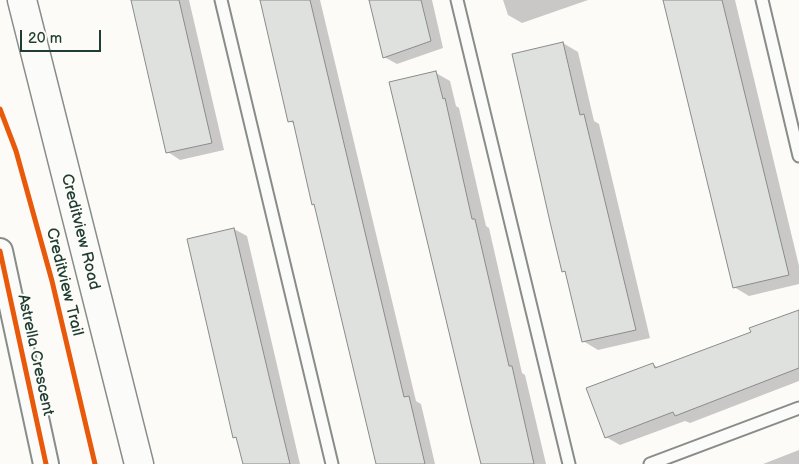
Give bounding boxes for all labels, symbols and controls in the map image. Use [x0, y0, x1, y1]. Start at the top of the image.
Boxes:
scale bar [22, 20, 104, 52]
text: 20 m [28, 29, 62, 48]
street label: Creditview Road [56, 172, 104, 292]
street label: Creditview Trail [41, 226, 87, 338]
street label: Astrella Crescent [13, 293, 57, 417]

